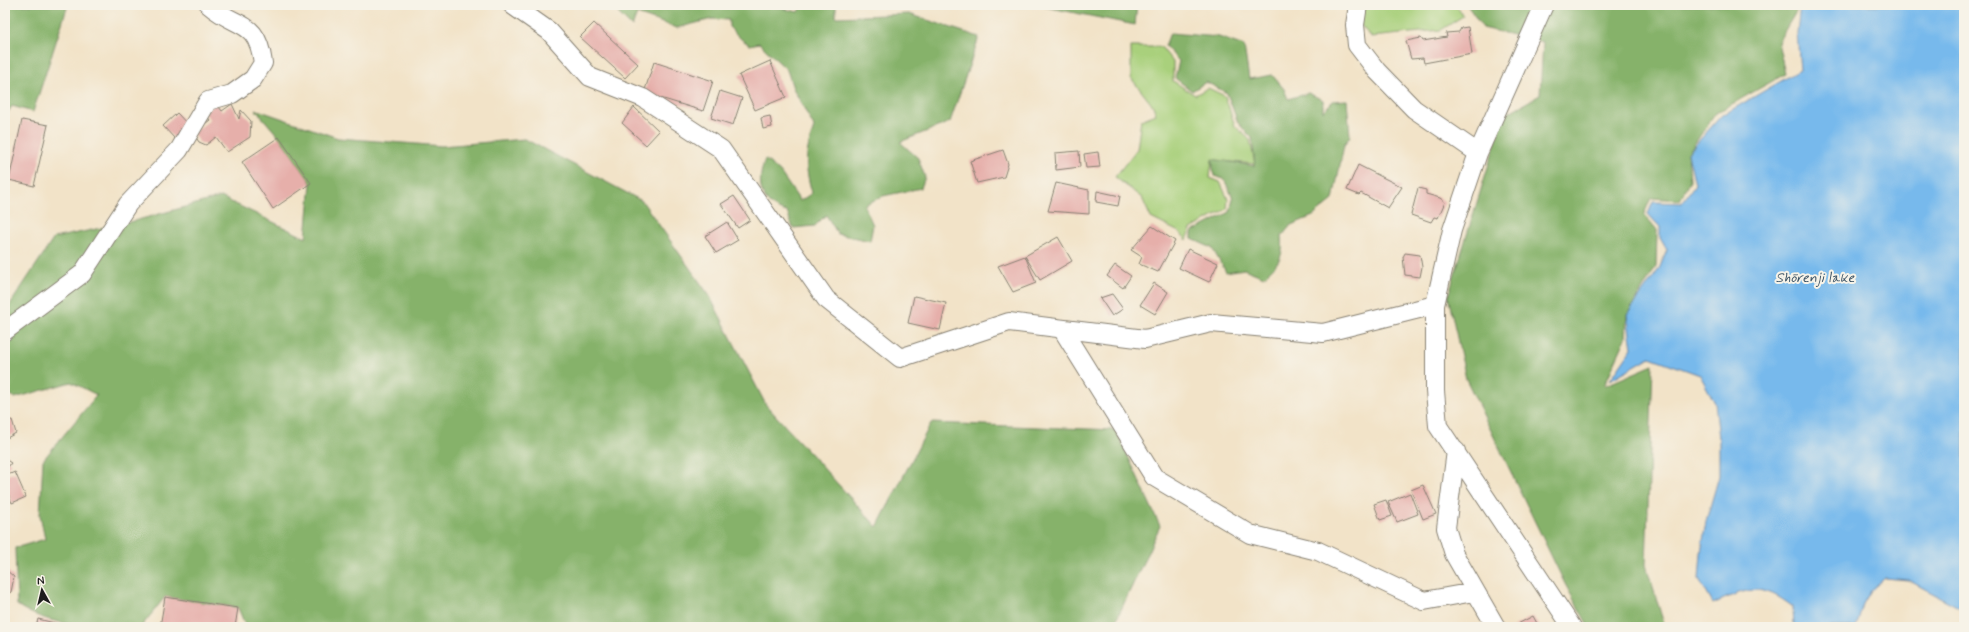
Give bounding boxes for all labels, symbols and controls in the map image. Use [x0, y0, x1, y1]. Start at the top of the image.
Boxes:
water label: Shōrenji lake [1776, 269, 1856, 287]
north arrow [22, 570, 62, 610]
text: N [36, 574, 45, 589]

